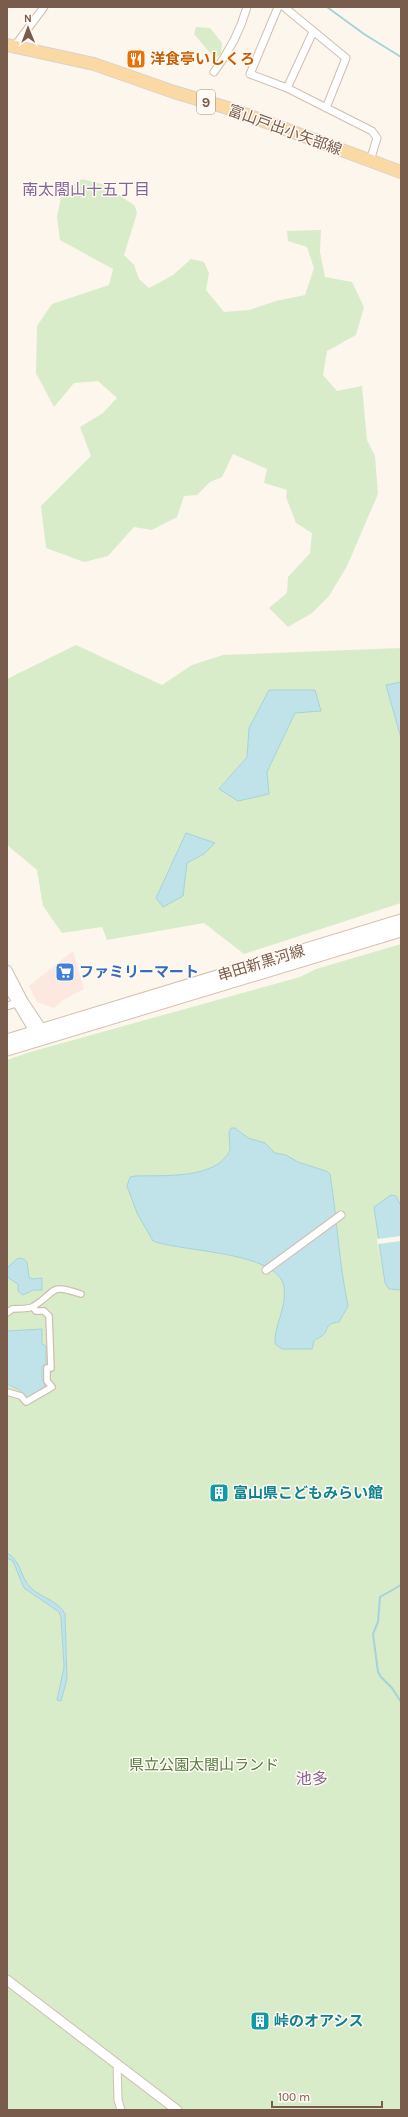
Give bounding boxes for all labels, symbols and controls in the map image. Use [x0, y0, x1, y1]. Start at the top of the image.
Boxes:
north arrow [8, 8, 48, 48]
text: N [24, 12, 32, 25]
restaurant icon: 洋食亭いしくろ [125, 48, 147, 70]
place label: 洋食亭いしくろ [150, 50, 255, 68]
road number: 9 [197, 90, 215, 114]
street label: 富山戸出小矢部線 [226, 101, 344, 159]
district label: 南太閤山十五丁目 [22, 180, 150, 199]
street label: 串田新黒河線 [215, 941, 307, 985]
supermarket icon: ファミリーマート [54, 961, 76, 983]
place label: ファミリーマート [79, 963, 199, 981]
building icon: 富山県こどもみらい館 [208, 1482, 230, 1504]
place label: 富山県こどもみらい館 [233, 1484, 383, 1502]
park label: 県立公園太閤山ランド [129, 1756, 279, 1774]
district label: 池多 [296, 1769, 328, 1788]
building icon: 峠のオアシス [249, 2010, 271, 2032]
place label: 峠のオアシス [274, 2012, 363, 2030]
scale bar [272, 2083, 382, 2109]
text: 100 m [278, 2090, 310, 2104]

